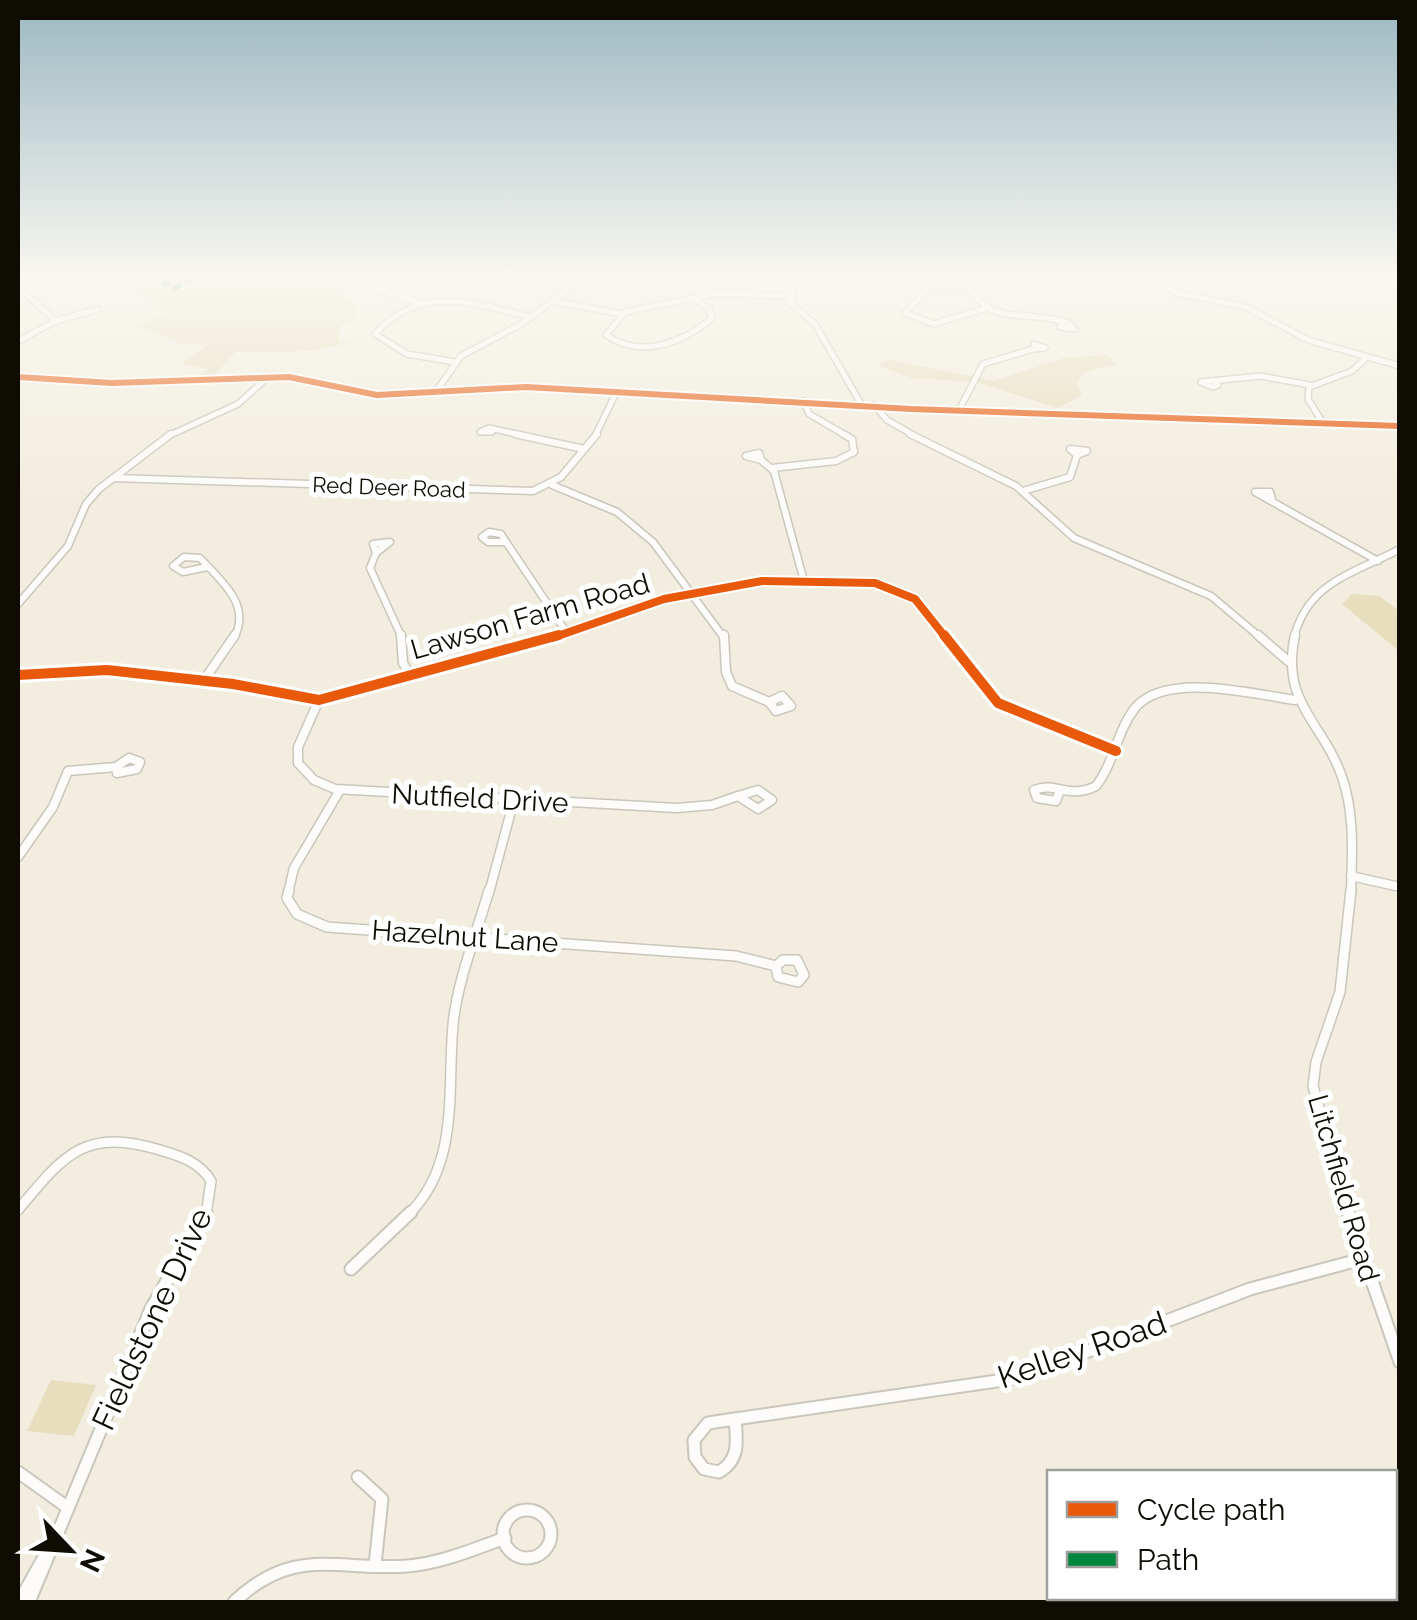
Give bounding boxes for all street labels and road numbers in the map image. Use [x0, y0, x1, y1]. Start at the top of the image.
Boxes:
street label: Red Deer Road [312, 471, 466, 503]
street label: Lawson Farm Road [407, 567, 653, 666]
street label: Nutfield Drive [391, 777, 569, 820]
street label: Hazelnut Lane [370, 914, 559, 959]
street label: Litchfield Road [1301, 1091, 1386, 1285]
street label: Fieldstone Drive [84, 1202, 219, 1435]
street label: Kelley Road [993, 1303, 1171, 1396]

